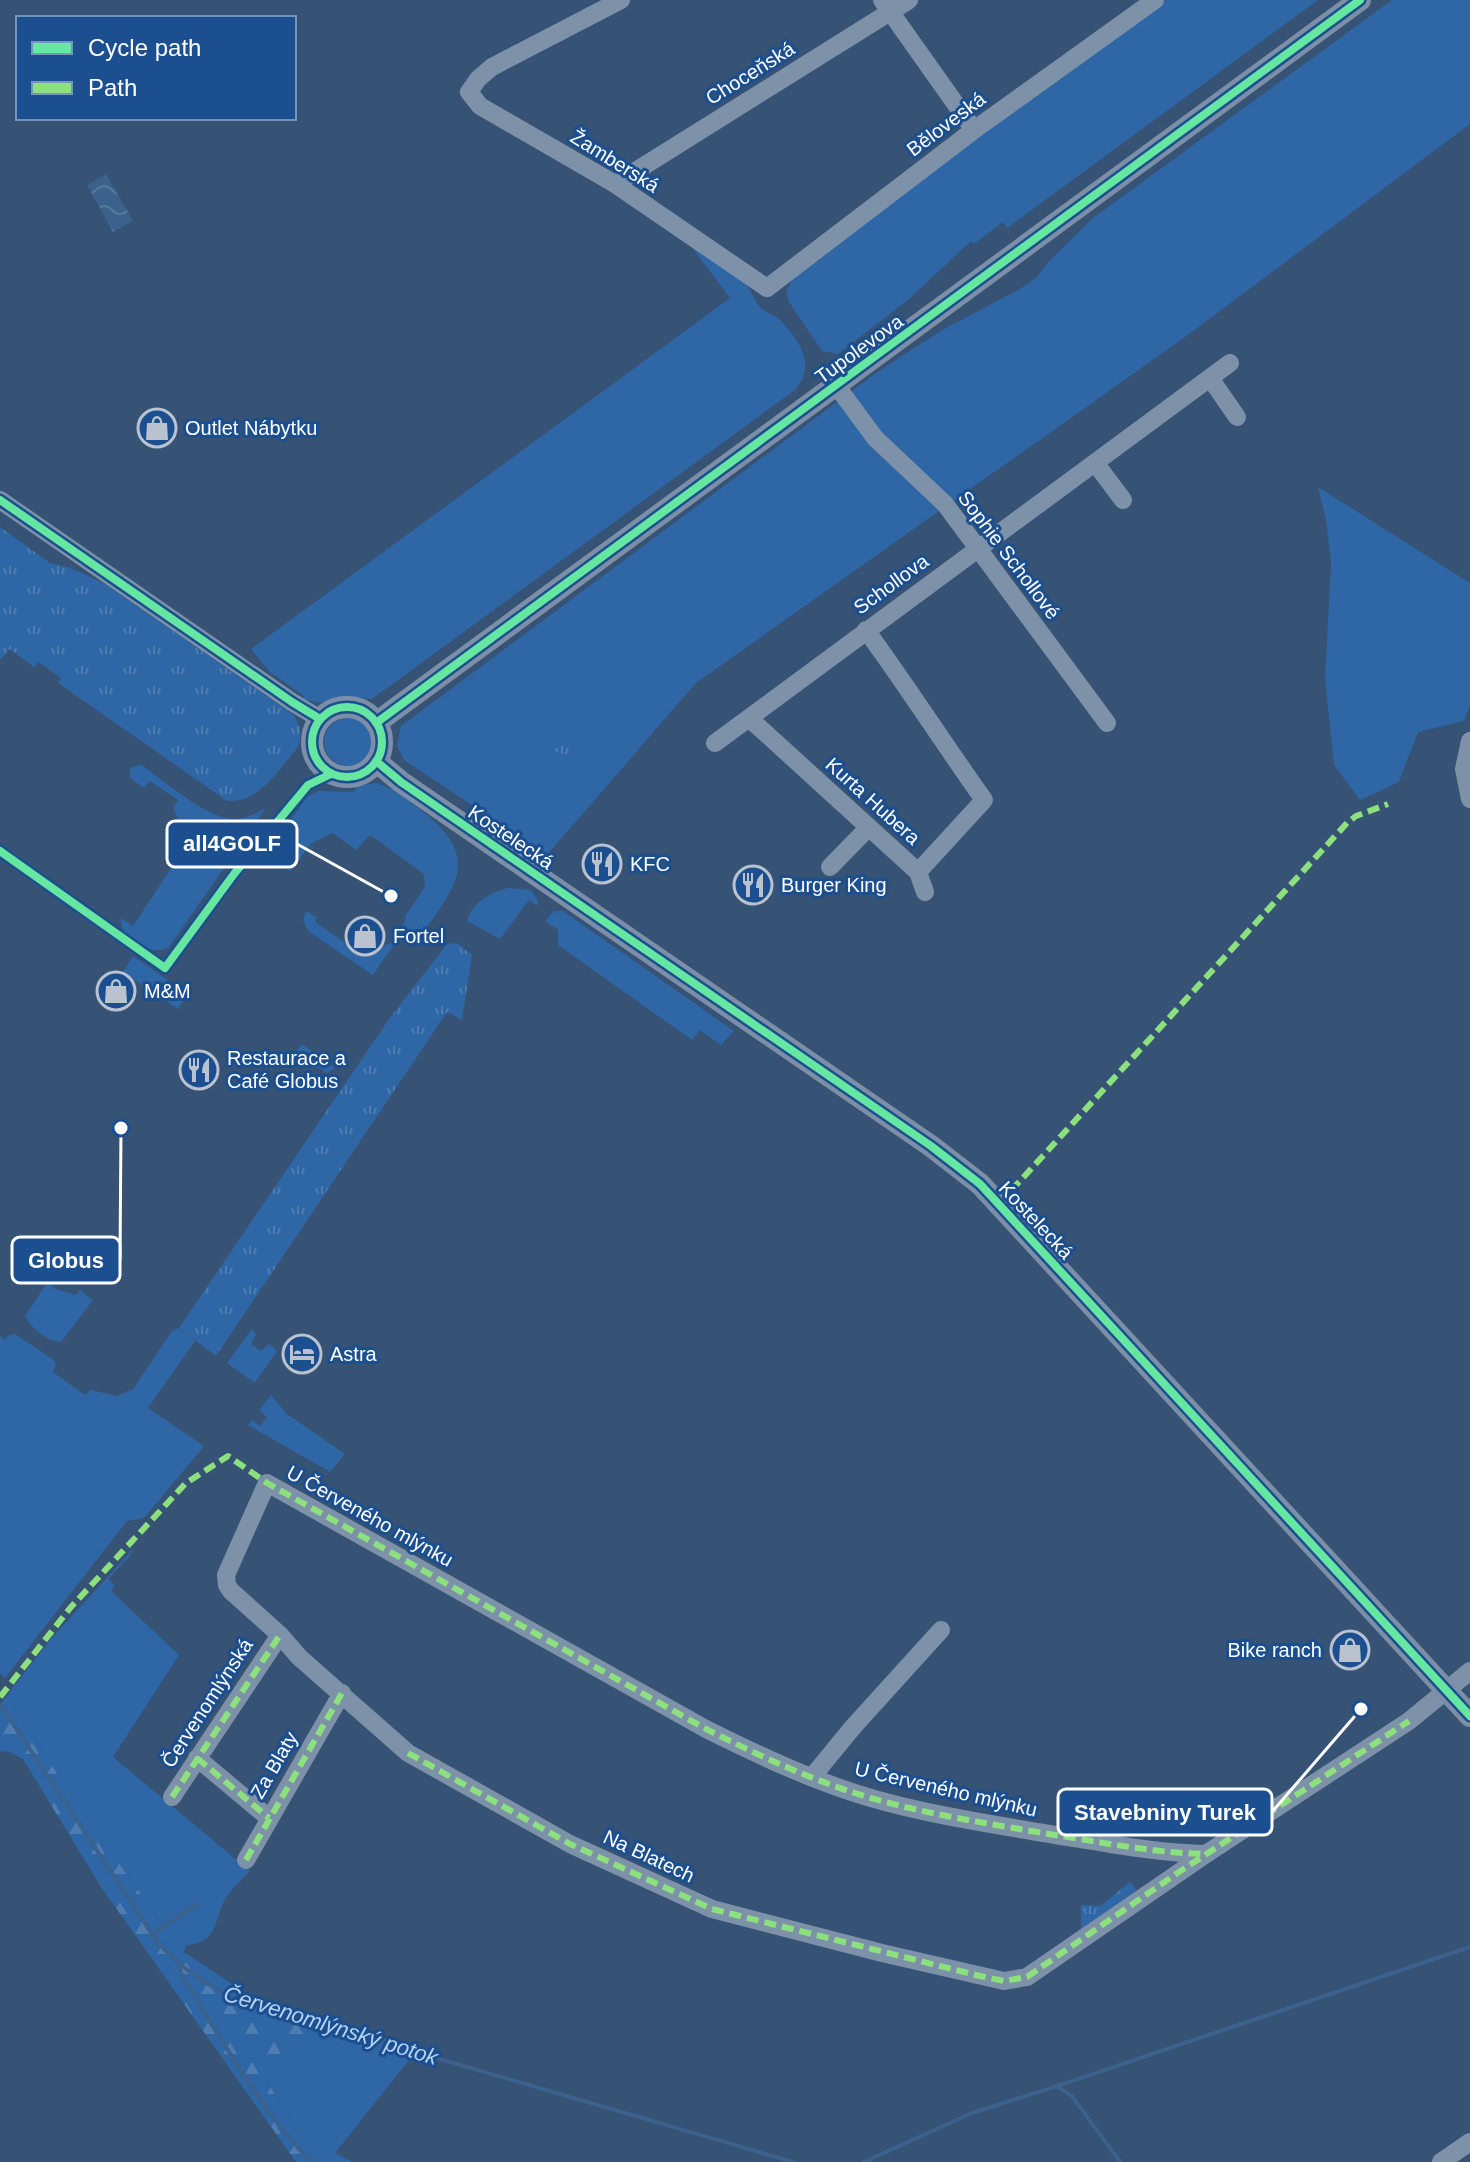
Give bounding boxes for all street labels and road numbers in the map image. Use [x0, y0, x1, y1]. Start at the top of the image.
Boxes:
street label: Choceňská [702, 37, 799, 109]
street label: Běloveská [903, 87, 990, 161]
street label: Žamberská [567, 125, 664, 197]
street label: Tupolevova [811, 309, 908, 388]
street label: Sophie Schollové [954, 487, 1064, 623]
street label: Schollova [849, 549, 933, 618]
street label: Kurta Hubera [821, 753, 925, 850]
street label: Kostelecká [464, 801, 558, 874]
street label: Kostelecká [995, 1177, 1078, 1264]
street label: U Červeného mlýnku [283, 1461, 457, 1571]
street label: Červenomlýnská [157, 1634, 257, 1771]
street label: Za Blaty [246, 1728, 302, 1802]
street label: U Červeného mlýnku [853, 1757, 1039, 1821]
street label: Na Blatech [600, 1825, 698, 1887]

